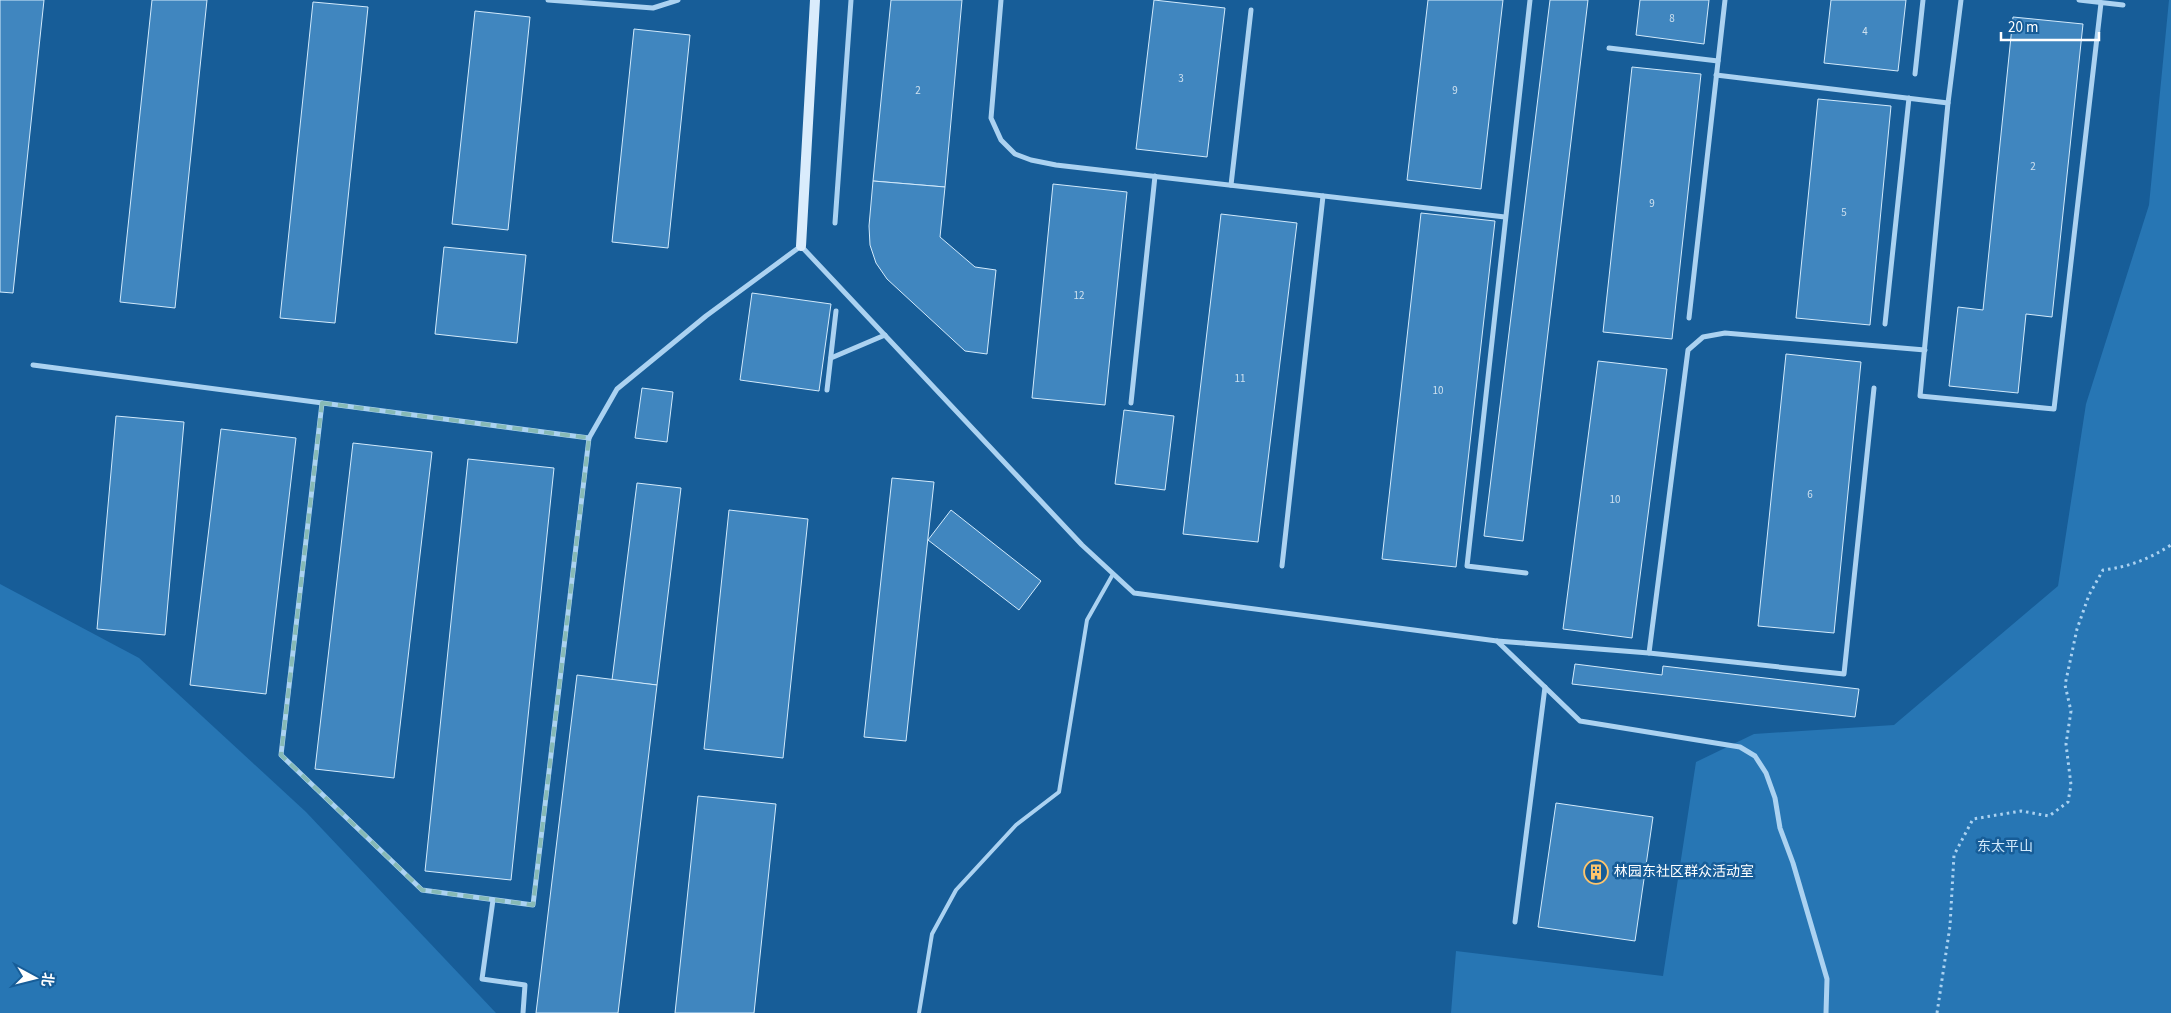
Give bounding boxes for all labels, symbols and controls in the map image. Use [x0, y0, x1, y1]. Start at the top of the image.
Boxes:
scale bar [2001, 10, 2098, 42]
house number: 8 [1669, 11, 1675, 26]
text: 20 m [2008, 17, 2038, 38]
house number: 4 [1862, 24, 1868, 39]
house number: 3 [1178, 71, 1184, 86]
house number: 2 [915, 83, 921, 98]
house number: 9 [1452, 83, 1458, 98]
house number: 2 [2030, 159, 2036, 174]
house number: 9 [1649, 196, 1655, 211]
house number: 5 [1841, 205, 1847, 220]
house number: 12 [1074, 288, 1084, 303]
house number: 11 [1235, 371, 1245, 386]
house number: 10 [1433, 383, 1443, 398]
house number: 6 [1807, 487, 1813, 502]
house number: 10 [1610, 492, 1620, 507]
park label: 东太平山 [1977, 837, 2033, 857]
building icon: 林园东社区群众活动室 [1583, 859, 1609, 885]
place label: 林园东社区群众活动室 [1614, 862, 1754, 882]
north arrow [10, 953, 60, 1003]
text: 北 [36, 971, 58, 988]

